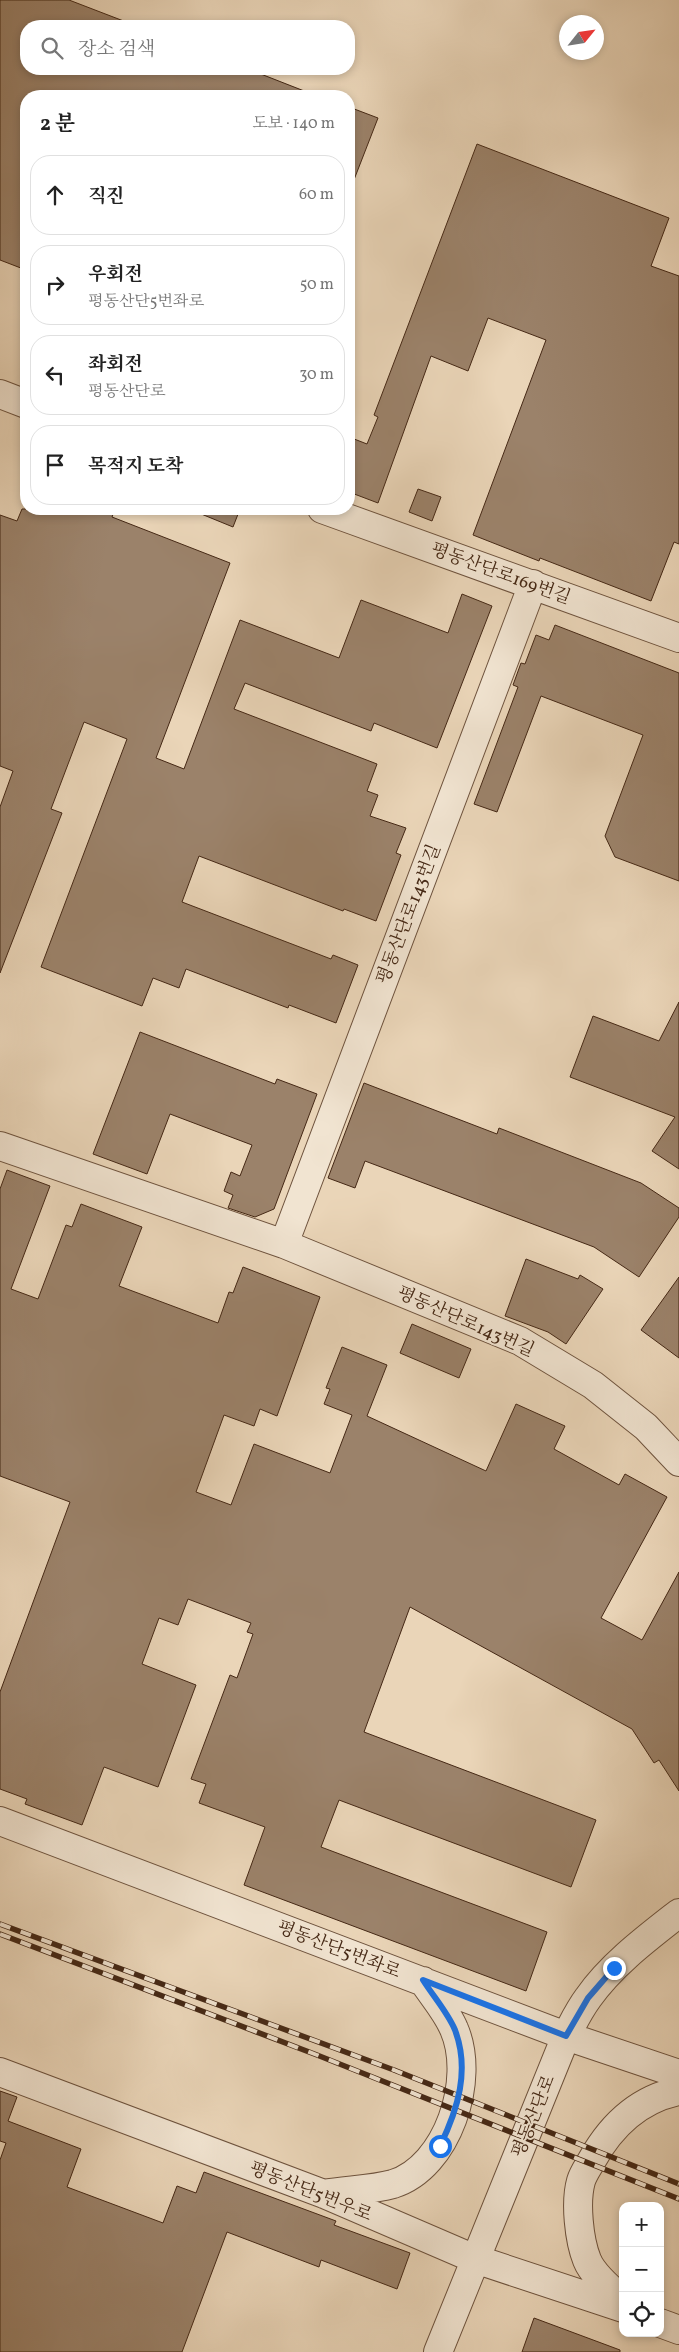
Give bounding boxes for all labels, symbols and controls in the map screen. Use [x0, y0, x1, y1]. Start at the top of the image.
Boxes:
north arrow [559, 15, 604, 60]
search box [20, 20, 355, 75]
icon: search [38, 34, 66, 62]
text: 장소 검색 [78, 37, 155, 63]
text: 2 분 [40, 110, 75, 139]
text: 도보 · 140 m [252, 113, 335, 135]
icon: ahead [41, 181, 69, 209]
text: 직진 [88, 184, 125, 210]
text: 60 m [299, 184, 334, 206]
text: 우회전 [88, 262, 143, 288]
icon: right [41, 271, 69, 299]
text: 50 m [300, 274, 334, 296]
text: 평동산단5번좌로 [88, 291, 204, 313]
text: 좌회전 [88, 352, 143, 378]
icon: left [41, 361, 69, 389]
text: 30 m [299, 364, 334, 386]
text: 평동산단로 [88, 381, 165, 403]
icon: arrive [41, 451, 69, 479]
text: 목적지 도착 [88, 454, 184, 480]
street label: 평동산단로169번길 [427, 537, 574, 611]
street label: 평동산단로143번길 [371, 841, 448, 988]
street label: 평동산단로143번길 [393, 1281, 538, 1364]
street label: 평동산단5번좌로 [273, 1915, 404, 1985]
route end [603, 1957, 626, 1980]
street label: 평동산단로 [507, 2072, 562, 2162]
route start [429, 2135, 452, 2158]
street label: 평동산단5번우로 [245, 2156, 376, 2228]
map controls [619, 2202, 664, 2337]
button: + [619, 2202, 664, 2247]
button: − [619, 2247, 664, 2292]
button: locate [619, 2292, 664, 2337]

